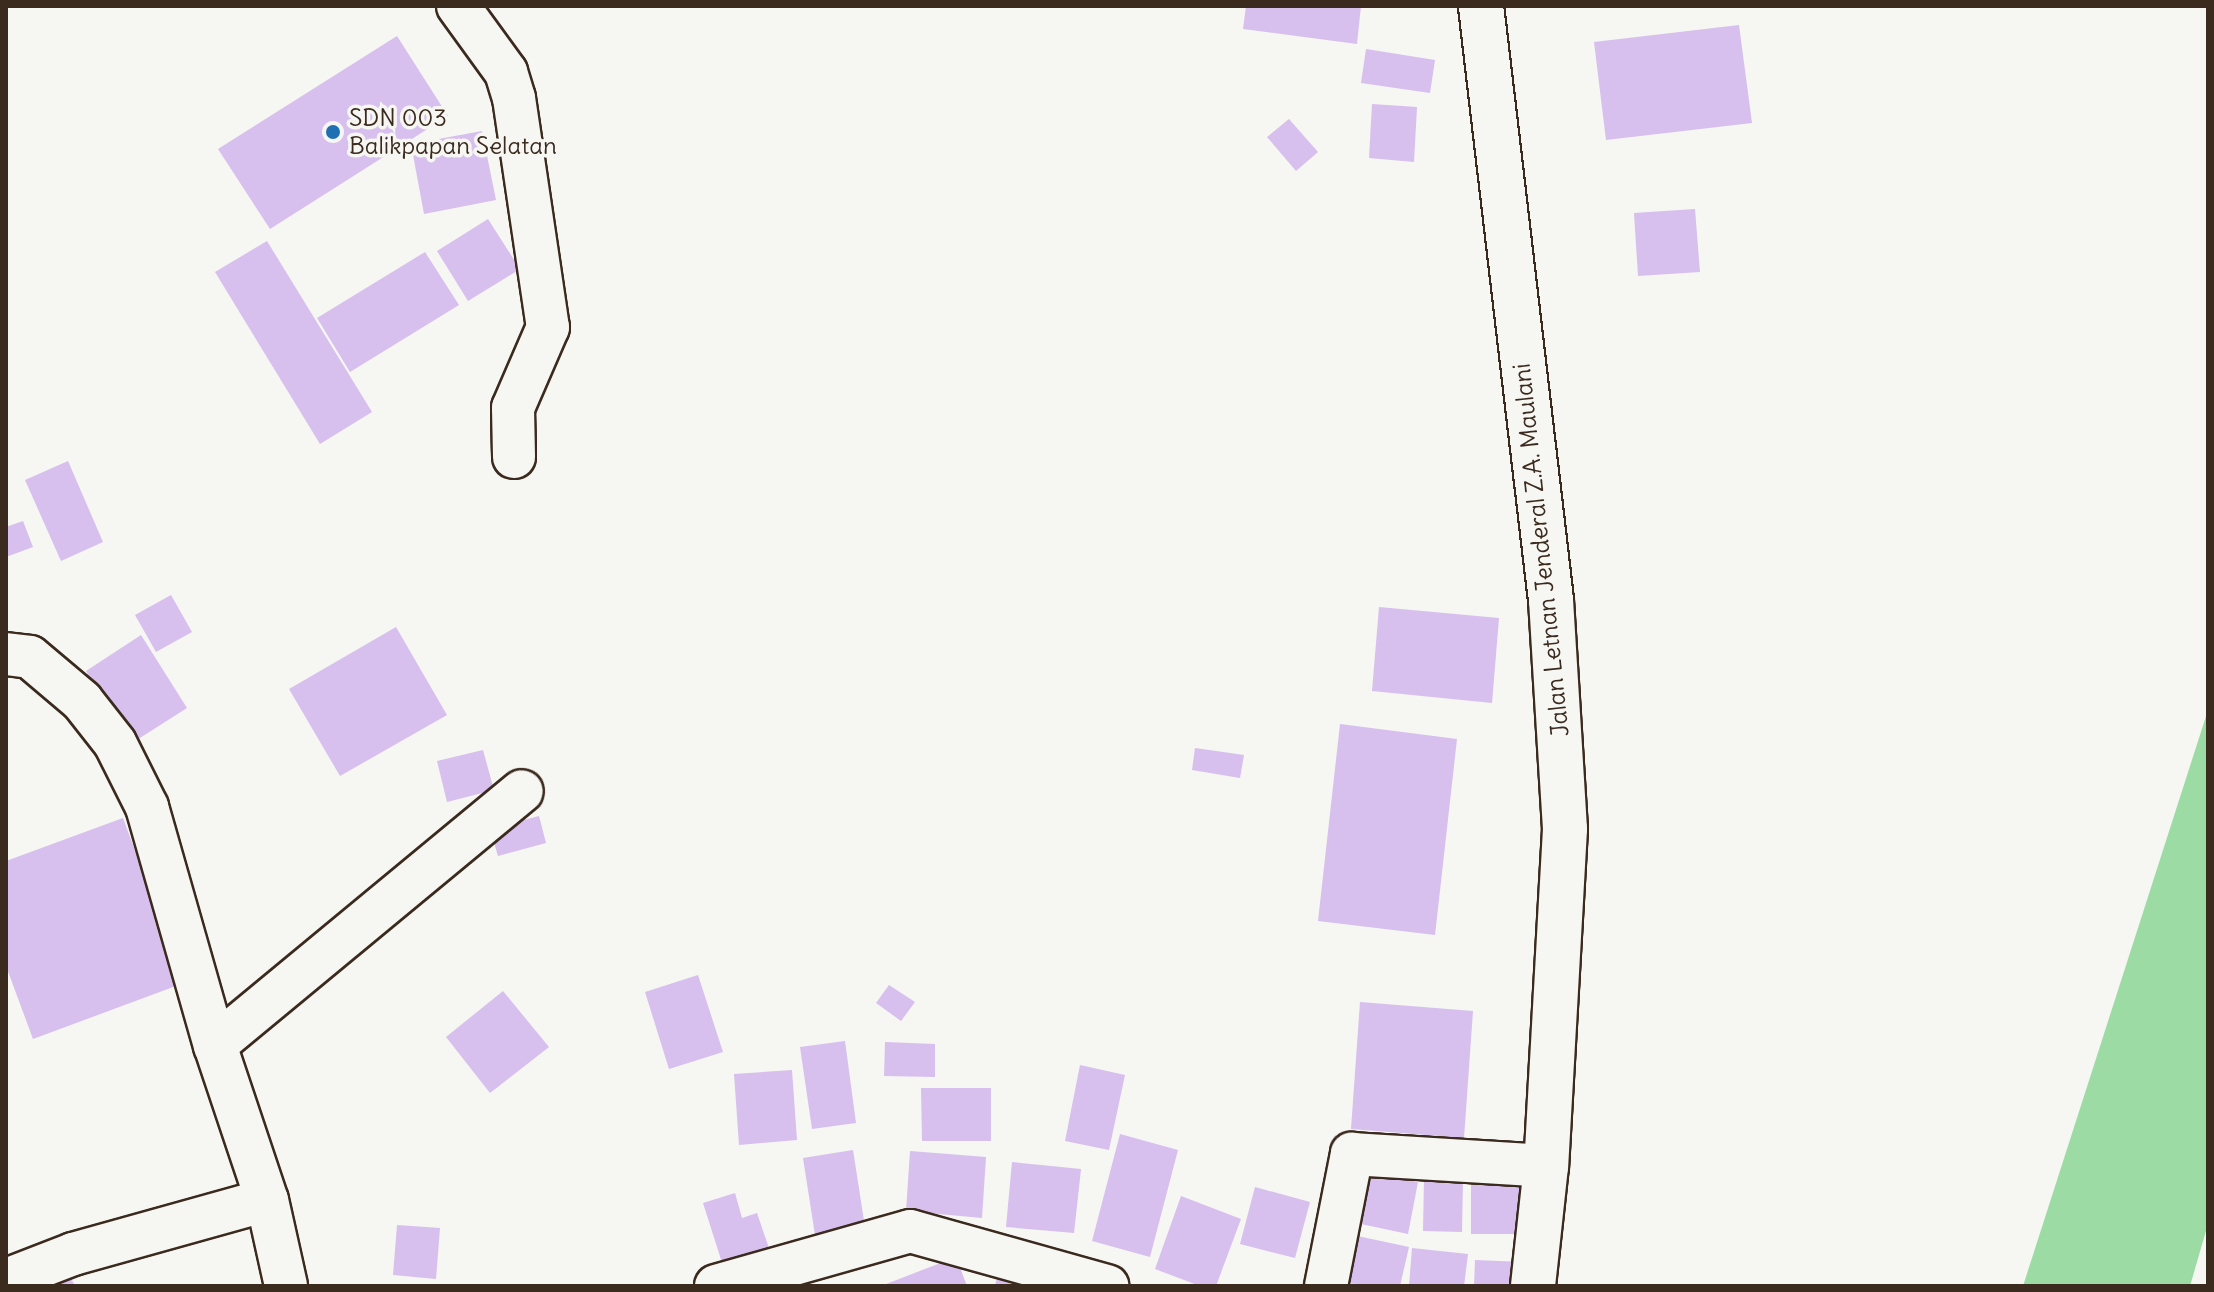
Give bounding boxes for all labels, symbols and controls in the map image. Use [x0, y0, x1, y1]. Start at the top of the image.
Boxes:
place label: SDN 003 Balikpapan Selatan [349, 104, 557, 160]
marker: SDN 003 Balikpapan Selatan [324, 123, 342, 141]
street label: Jalan Letnan Jenderal Z.A. Maulani [1507, 362, 1575, 738]

